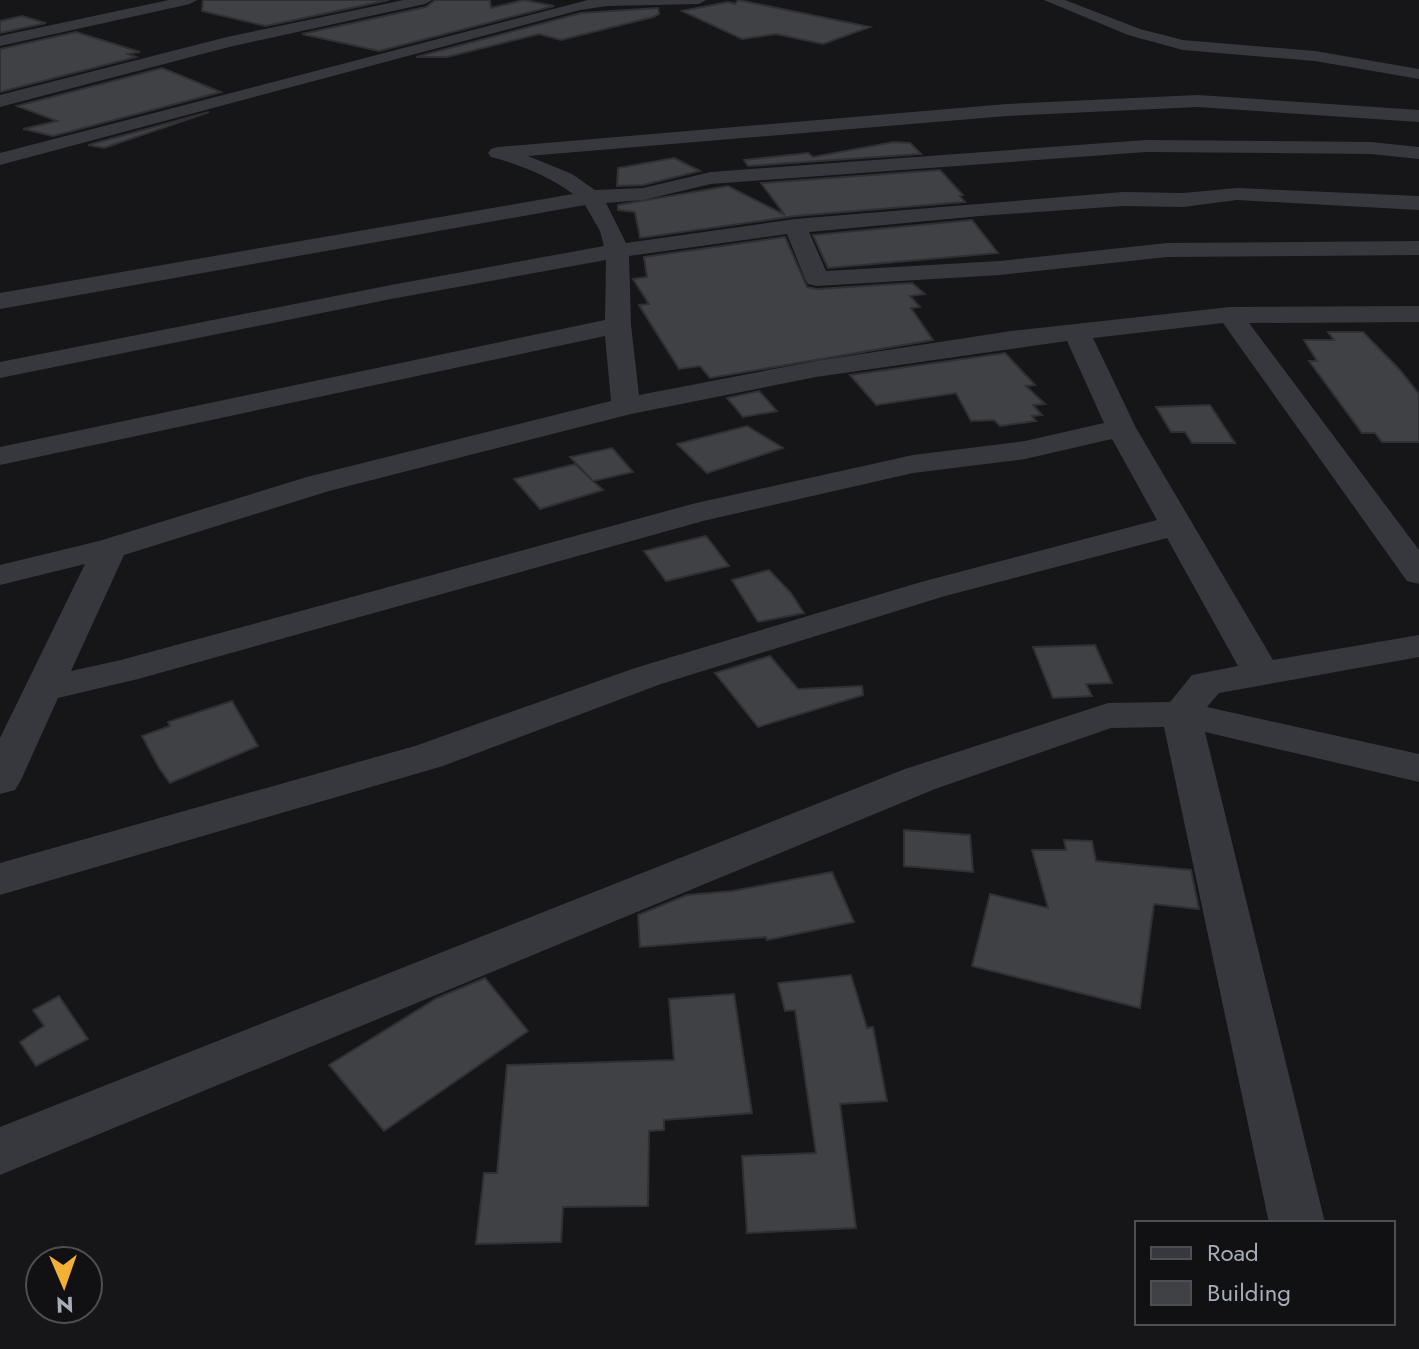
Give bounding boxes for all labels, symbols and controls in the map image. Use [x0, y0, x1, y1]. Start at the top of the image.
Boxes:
legend [1135, 1221, 1395, 1325]
text: Road [1207, 1235, 1259, 1270]
north arrow [24, 1245, 104, 1325]
text: Building [1207, 1275, 1291, 1310]
text: N [55, 1289, 74, 1321]

